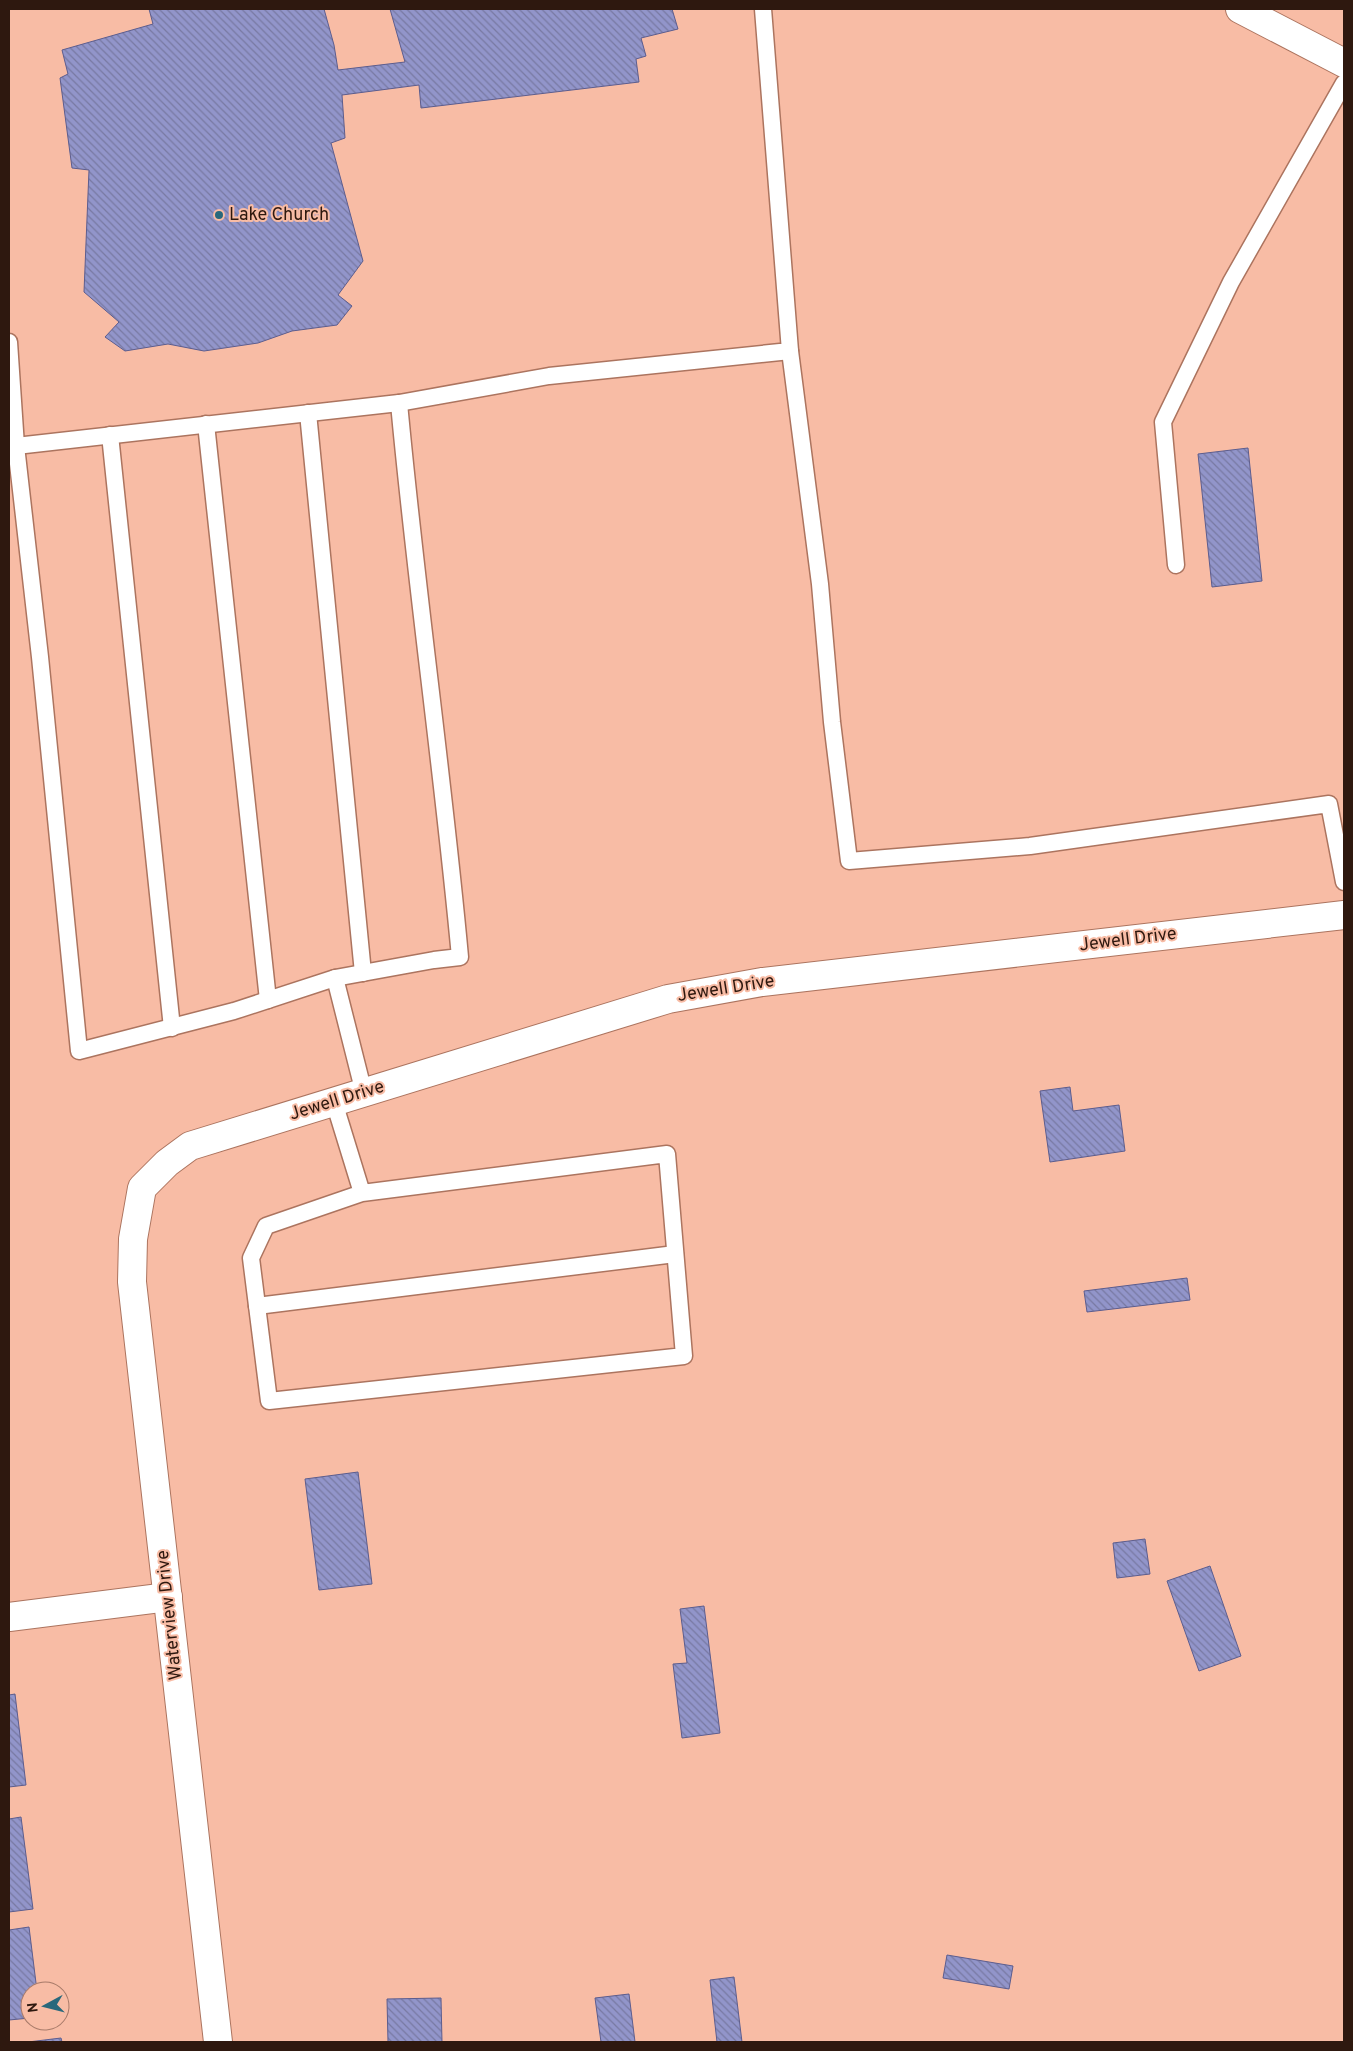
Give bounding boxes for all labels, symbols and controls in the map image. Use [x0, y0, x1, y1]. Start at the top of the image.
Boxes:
place label: Lake Church [229, 204, 329, 227]
marker: Lake Church [213, 209, 225, 221]
street label: Jewell Drive [1078, 923, 1178, 957]
street label: Jewell Drive [676, 970, 776, 1008]
street label: Jewell Drive [287, 1076, 387, 1126]
street label: Waterview Drive [152, 1549, 188, 1681]
north arrow [20, 1981, 70, 2031]
text: N [25, 2001, 43, 2013]

